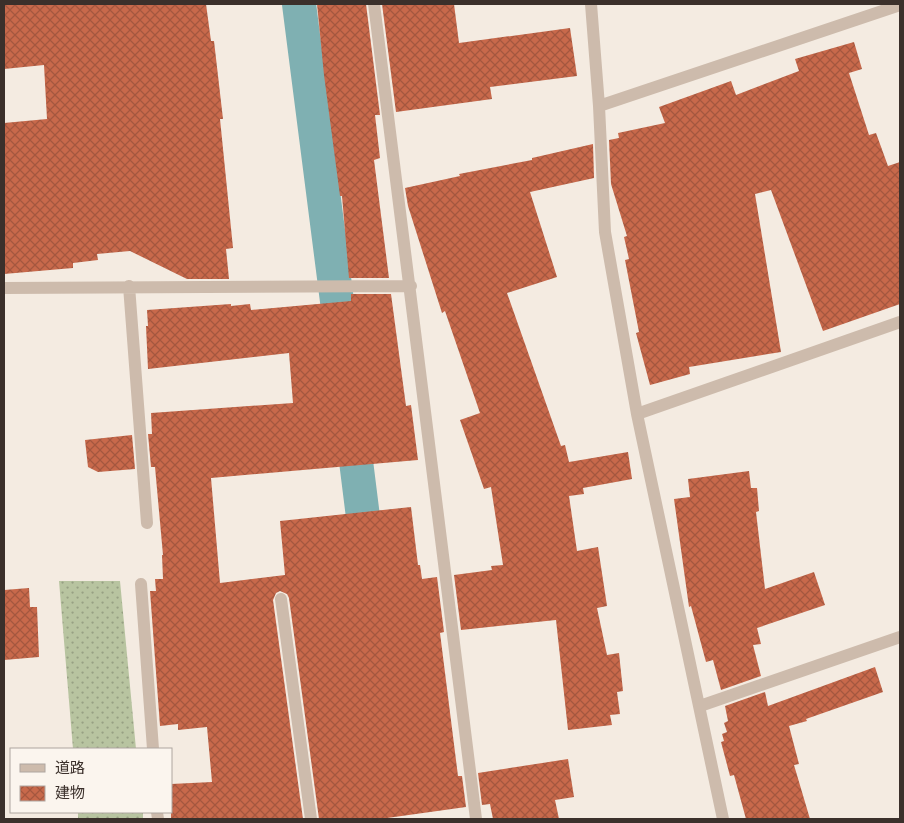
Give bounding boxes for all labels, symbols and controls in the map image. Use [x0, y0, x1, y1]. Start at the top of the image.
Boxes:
legend [10, 748, 172, 813]
text: 道路 [55, 757, 85, 777]
text: 建物 [55, 782, 85, 802]

